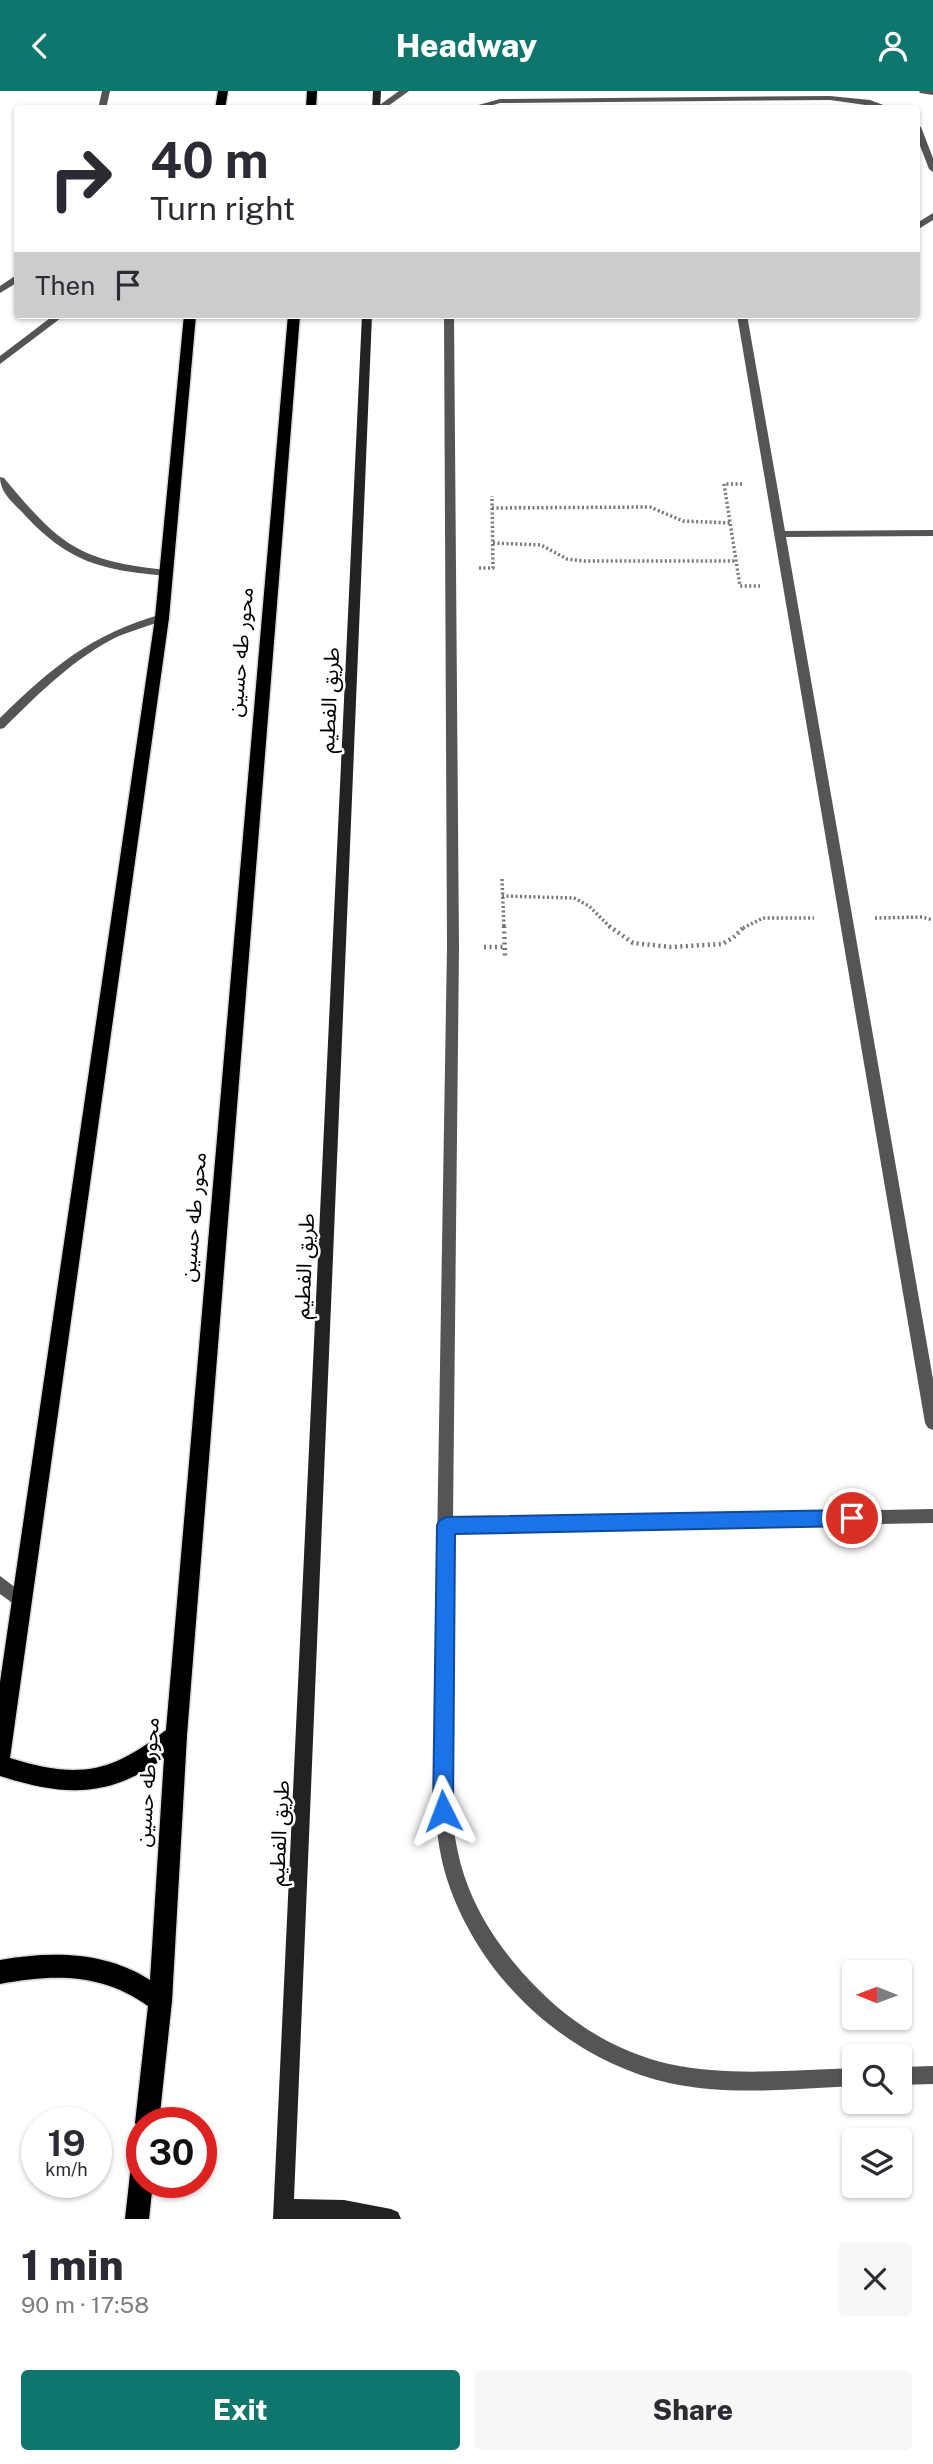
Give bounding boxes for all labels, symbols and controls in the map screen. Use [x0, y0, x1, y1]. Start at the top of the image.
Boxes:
icon: back [21, 27, 59, 65]
text: Headway [396, 27, 537, 64]
icon: person [874, 27, 912, 65]
text: 40 m [150, 131, 269, 189]
icon: right [35, 133, 126, 224]
text: Turn right [150, 190, 295, 227]
icon: arrive [109, 266, 147, 304]
text: Then [35, 270, 95, 301]
street label: محور طه حسين [222, 586, 258, 718]
street label: طريق الفطيم [314, 647, 347, 754]
street label: محور طه حسين [175, 1151, 211, 1283]
street label: طريق الفطيم [289, 1213, 322, 1320]
pin [822, 1488, 882, 1548]
icon: arrive [833, 1499, 871, 1537]
street label: محور طه حسين [130, 1716, 164, 1848]
position arrow [406, 1774, 480, 1848]
street label: طريق الفطيم [264, 1780, 297, 1887]
north arrow [842, 1960, 912, 2030]
map controls [842, 1960, 912, 2198]
button: search [842, 2044, 912, 2114]
speed limit sign: 30 [126, 2107, 217, 2198]
text: 19 [47, 2123, 86, 2164]
button: layers [842, 2128, 912, 2198]
text: km/h [45, 2159, 88, 2180]
text: 1 min [21, 2240, 124, 2289]
button: close [838, 2242, 912, 2316]
text: 90 m · 17:58 [21, 2291, 149, 2318]
button: Exit [21, 2370, 460, 2450]
button: Share [474, 2370, 912, 2450]

